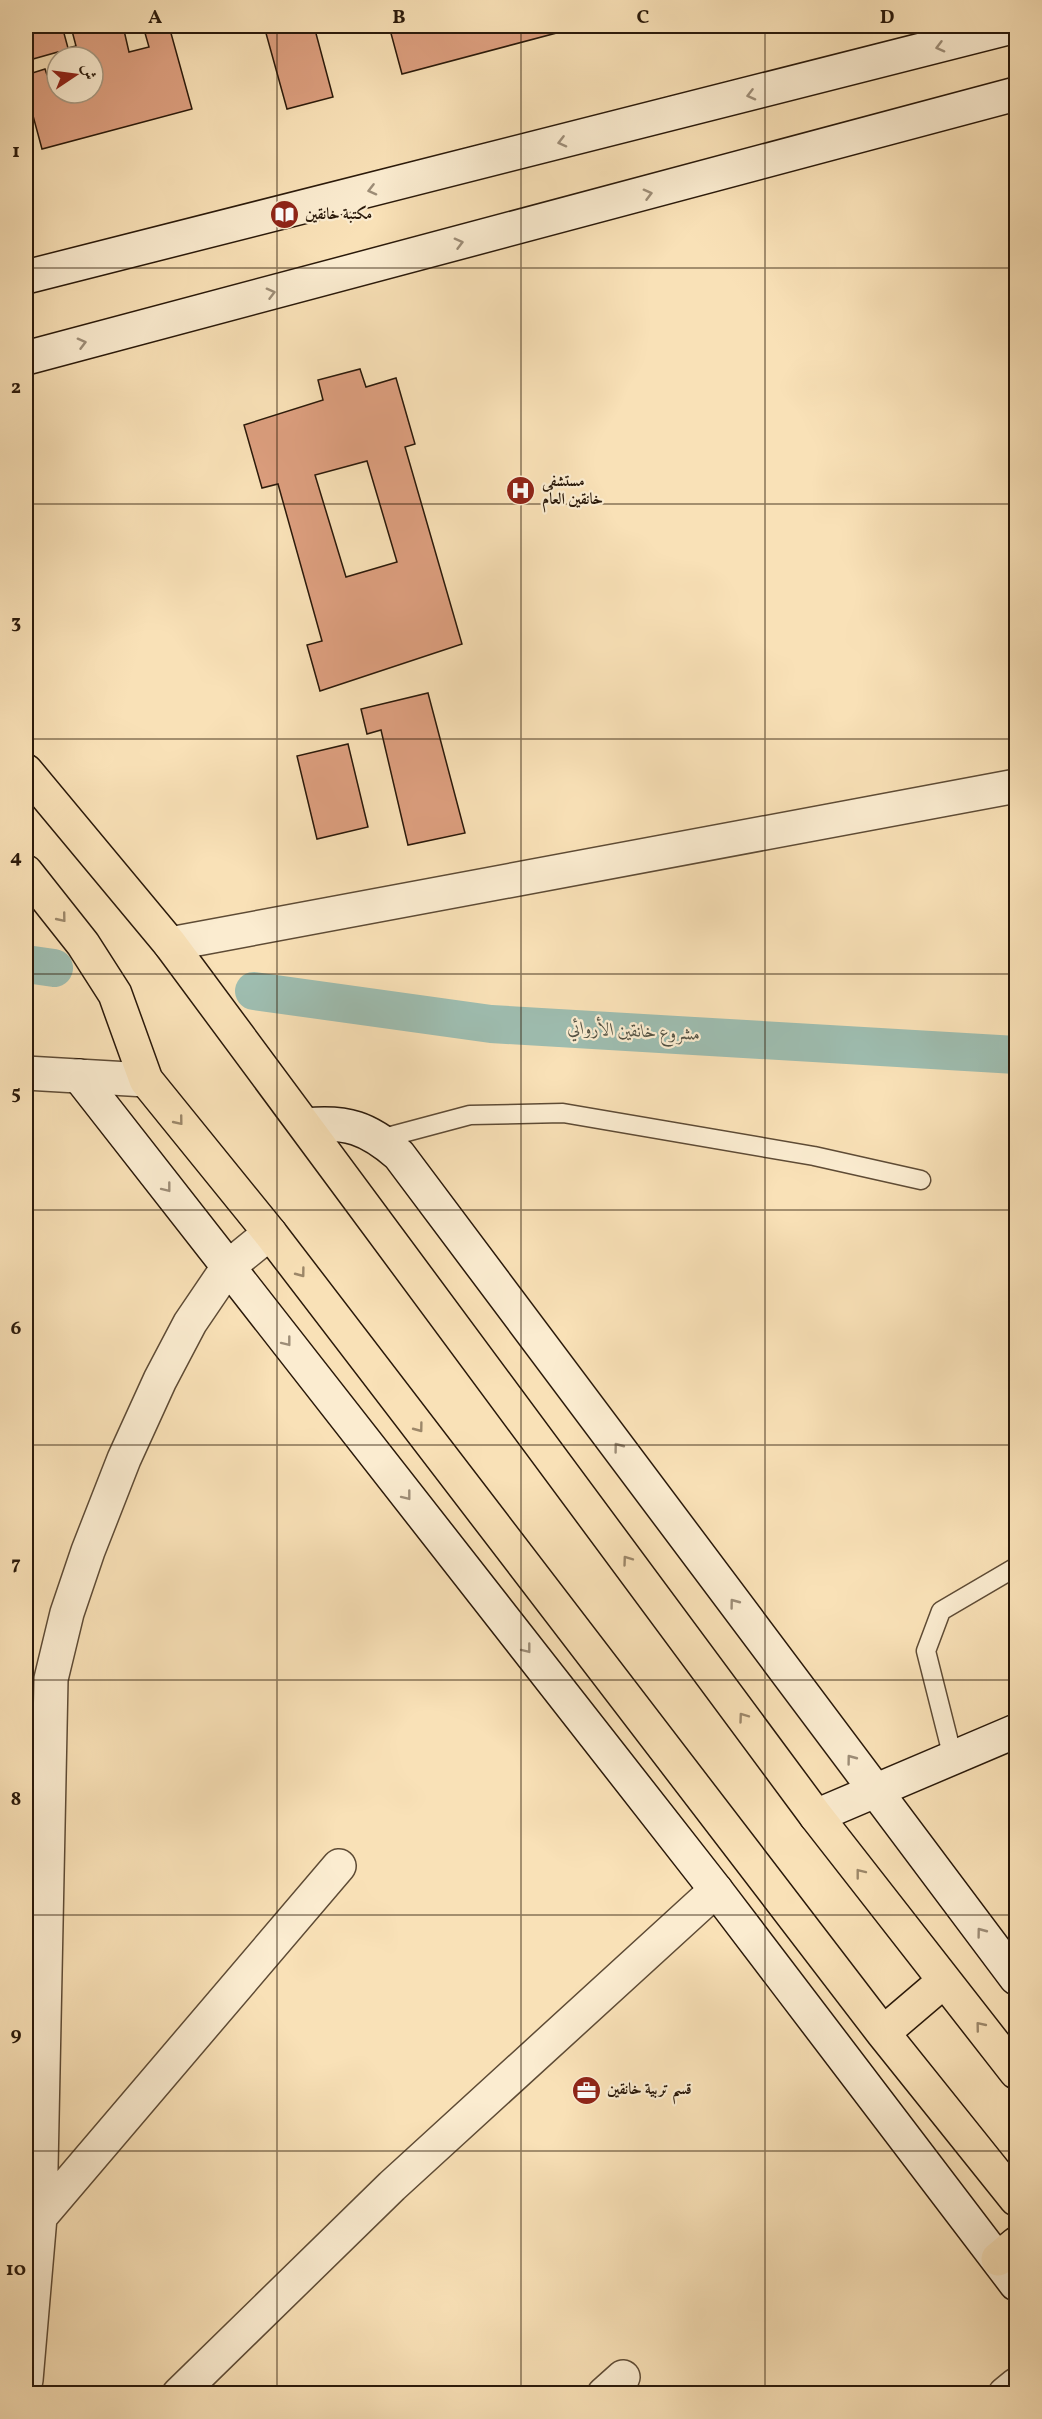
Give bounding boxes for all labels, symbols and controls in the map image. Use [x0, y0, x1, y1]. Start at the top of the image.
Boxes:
text: A [148, 4, 162, 32]
text: B [392, 4, 406, 32]
text: C [637, 4, 650, 32]
text: D [880, 4, 894, 32]
one-way arrow [935, 39, 945, 52]
north arrow [45, 45, 105, 105]
text: ش [75, 62, 100, 82]
one-way arrow [746, 87, 756, 100]
one-way arrow [557, 135, 567, 148]
text: 1 [12, 138, 20, 166]
one-way arrow [368, 182, 378, 195]
one-way arrow [642, 188, 652, 201]
library icon: مكتبة خانقين [268, 199, 300, 231]
place label: مكتبة خانقين [305, 204, 372, 226]
one-way arrow [454, 238, 464, 251]
one-way arrow [265, 288, 275, 301]
one-way arrow [76, 338, 87, 350]
text: 2 [11, 374, 21, 402]
place label: مستشفى خانقين العام [541, 471, 603, 513]
hospital icon: مستشفى خانقين العام [505, 475, 537, 507]
text: 3 [11, 609, 21, 637]
text: 4 [10, 844, 22, 872]
one-way arrow [55, 911, 66, 922]
water label: مشروع خانقين الأروائي [567, 1014, 701, 1049]
text: 5 [11, 1080, 21, 1108]
one-way arrow [172, 1114, 183, 1125]
one-way arrow [159, 1182, 170, 1193]
one-way arrow [293, 1267, 304, 1278]
text: 6 [11, 1315, 22, 1343]
one-way arrow [279, 1335, 290, 1346]
one-way arrow [412, 1421, 423, 1432]
one-way arrow [614, 1443, 625, 1454]
one-way arrow [400, 1489, 411, 1500]
text: 7 [11, 1550, 21, 1578]
one-way arrow [623, 1555, 634, 1566]
one-way arrow [731, 1599, 742, 1610]
one-way arrow [520, 1642, 531, 1653]
one-way arrow [739, 1712, 750, 1723]
one-way arrow [848, 1755, 859, 1766]
text: 8 [11, 1786, 21, 1814]
one-way arrow [856, 1868, 867, 1879]
one-way arrow [978, 1927, 989, 1938]
text: 9 [10, 2021, 22, 2049]
one-way arrow [976, 2022, 987, 2033]
office icon: قسم تربية خانقين [570, 2074, 602, 2106]
place label: قسم تربية خانقين [607, 2079, 692, 2105]
text: 10 [6, 2256, 26, 2284]

